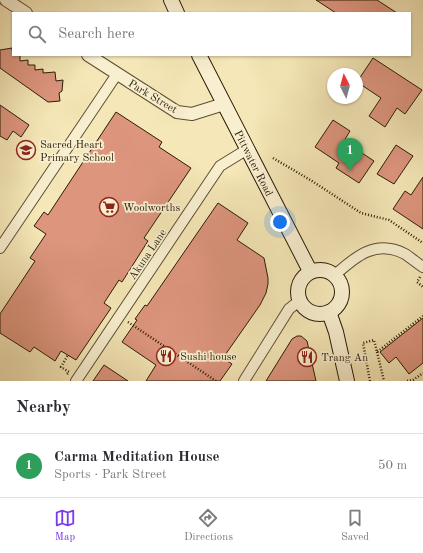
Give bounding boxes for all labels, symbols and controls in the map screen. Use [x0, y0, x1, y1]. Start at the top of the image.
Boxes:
search box [12, 12, 411, 56]
icon: search [26, 23, 48, 45]
text: Search here [58, 27, 135, 42]
north arrow [327, 68, 363, 104]
street label: Park Street [126, 78, 179, 116]
street label: Pittwater Road [231, 129, 274, 199]
pin: 1 [337, 138, 363, 171]
school or university icon: Sacred Heart Primary School [15, 139, 37, 161]
place label: Sacred Heart Primary School [40, 140, 114, 164]
supermarket icon: Woolworths [98, 196, 120, 218]
place label: Woolworths [123, 203, 180, 214]
your location [270, 212, 290, 232]
street label: Akuna Lane [127, 228, 169, 282]
restaurant icon: Sushi house [155, 345, 177, 367]
restaurant icon: Trang An [296, 346, 318, 368]
place label: Sushi house [180, 352, 237, 363]
place label: Trang An [321, 353, 368, 364]
text: Nearby [16, 399, 71, 416]
text: Carma Meditation House [54, 450, 220, 465]
text: 1 [25, 459, 33, 472]
text: 50 m [378, 459, 407, 472]
text: Sports · Park Street [54, 468, 167, 481]
tab: Map [54, 507, 76, 545]
tab: Directions [184, 507, 233, 545]
tab: Saved [341, 507, 369, 545]

